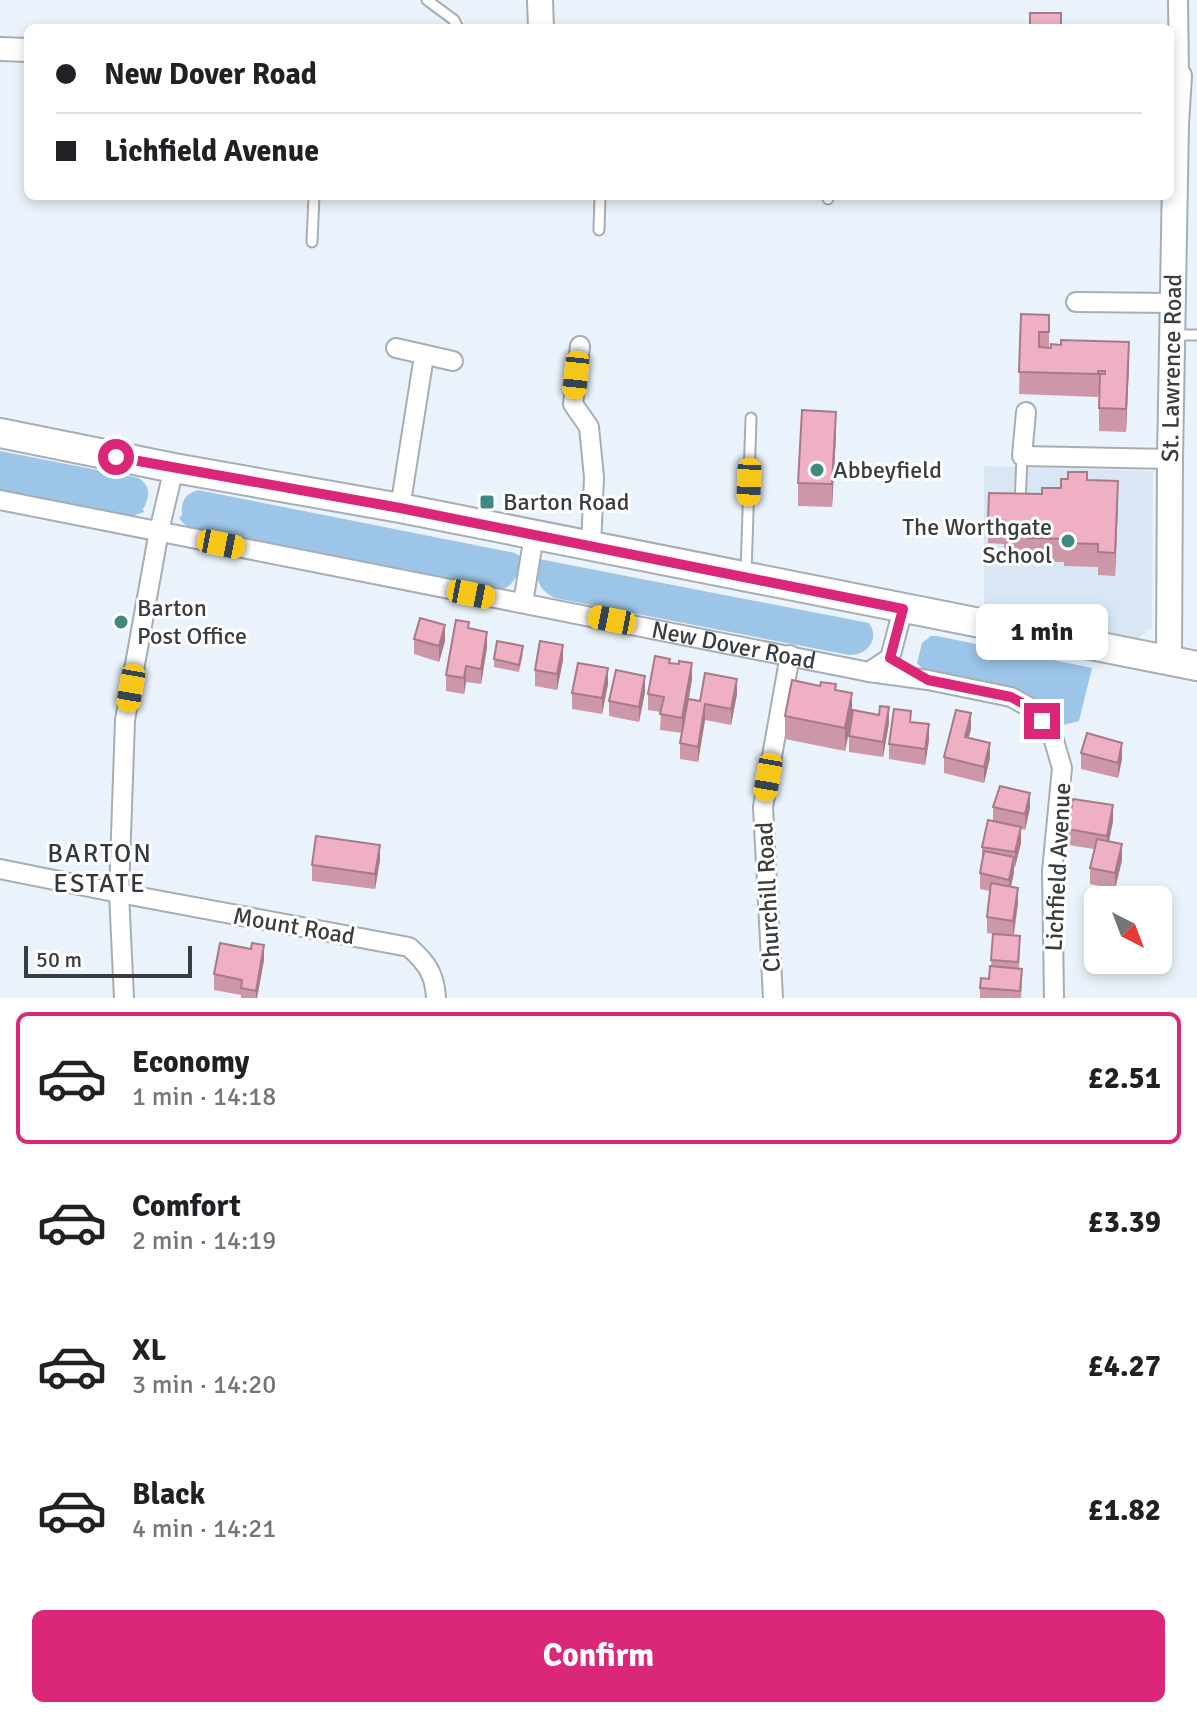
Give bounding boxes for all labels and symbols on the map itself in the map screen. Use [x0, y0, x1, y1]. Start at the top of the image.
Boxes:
street label: St. Lawrence Road [1155, 274, 1188, 462]
car [562, 350, 590, 400]
route start [98, 439, 134, 475]
place label: Abbeyfield [833, 455, 942, 485]
car [736, 458, 762, 506]
marker: Abbeyfield [808, 461, 826, 479]
place label: Barton Road [503, 487, 629, 517]
marker: Barton Road [478, 493, 496, 511]
place label: The Worthgate School [902, 512, 1052, 570]
car [195, 528, 247, 560]
marker: The Worthgate School [1059, 532, 1077, 550]
car [445, 578, 497, 610]
place label: Barton Post Office [137, 593, 247, 651]
car [586, 604, 638, 636]
callout: 1 min [976, 605, 1108, 661]
marker: Barton Post Office [112, 613, 130, 631]
street label: New Dover Road [649, 614, 818, 676]
car [115, 662, 147, 714]
route end [1024, 703, 1060, 739]
car [752, 751, 784, 803]
street label: Lichfield Avenue [1039, 782, 1077, 952]
street label: Churchill Road [749, 821, 787, 973]
district label: BARTON ESTATE [47, 838, 153, 900]
north arrow [1084, 886, 1172, 974]
street label: Mount Road [231, 901, 357, 951]
scale bar [24, 942, 192, 978]

